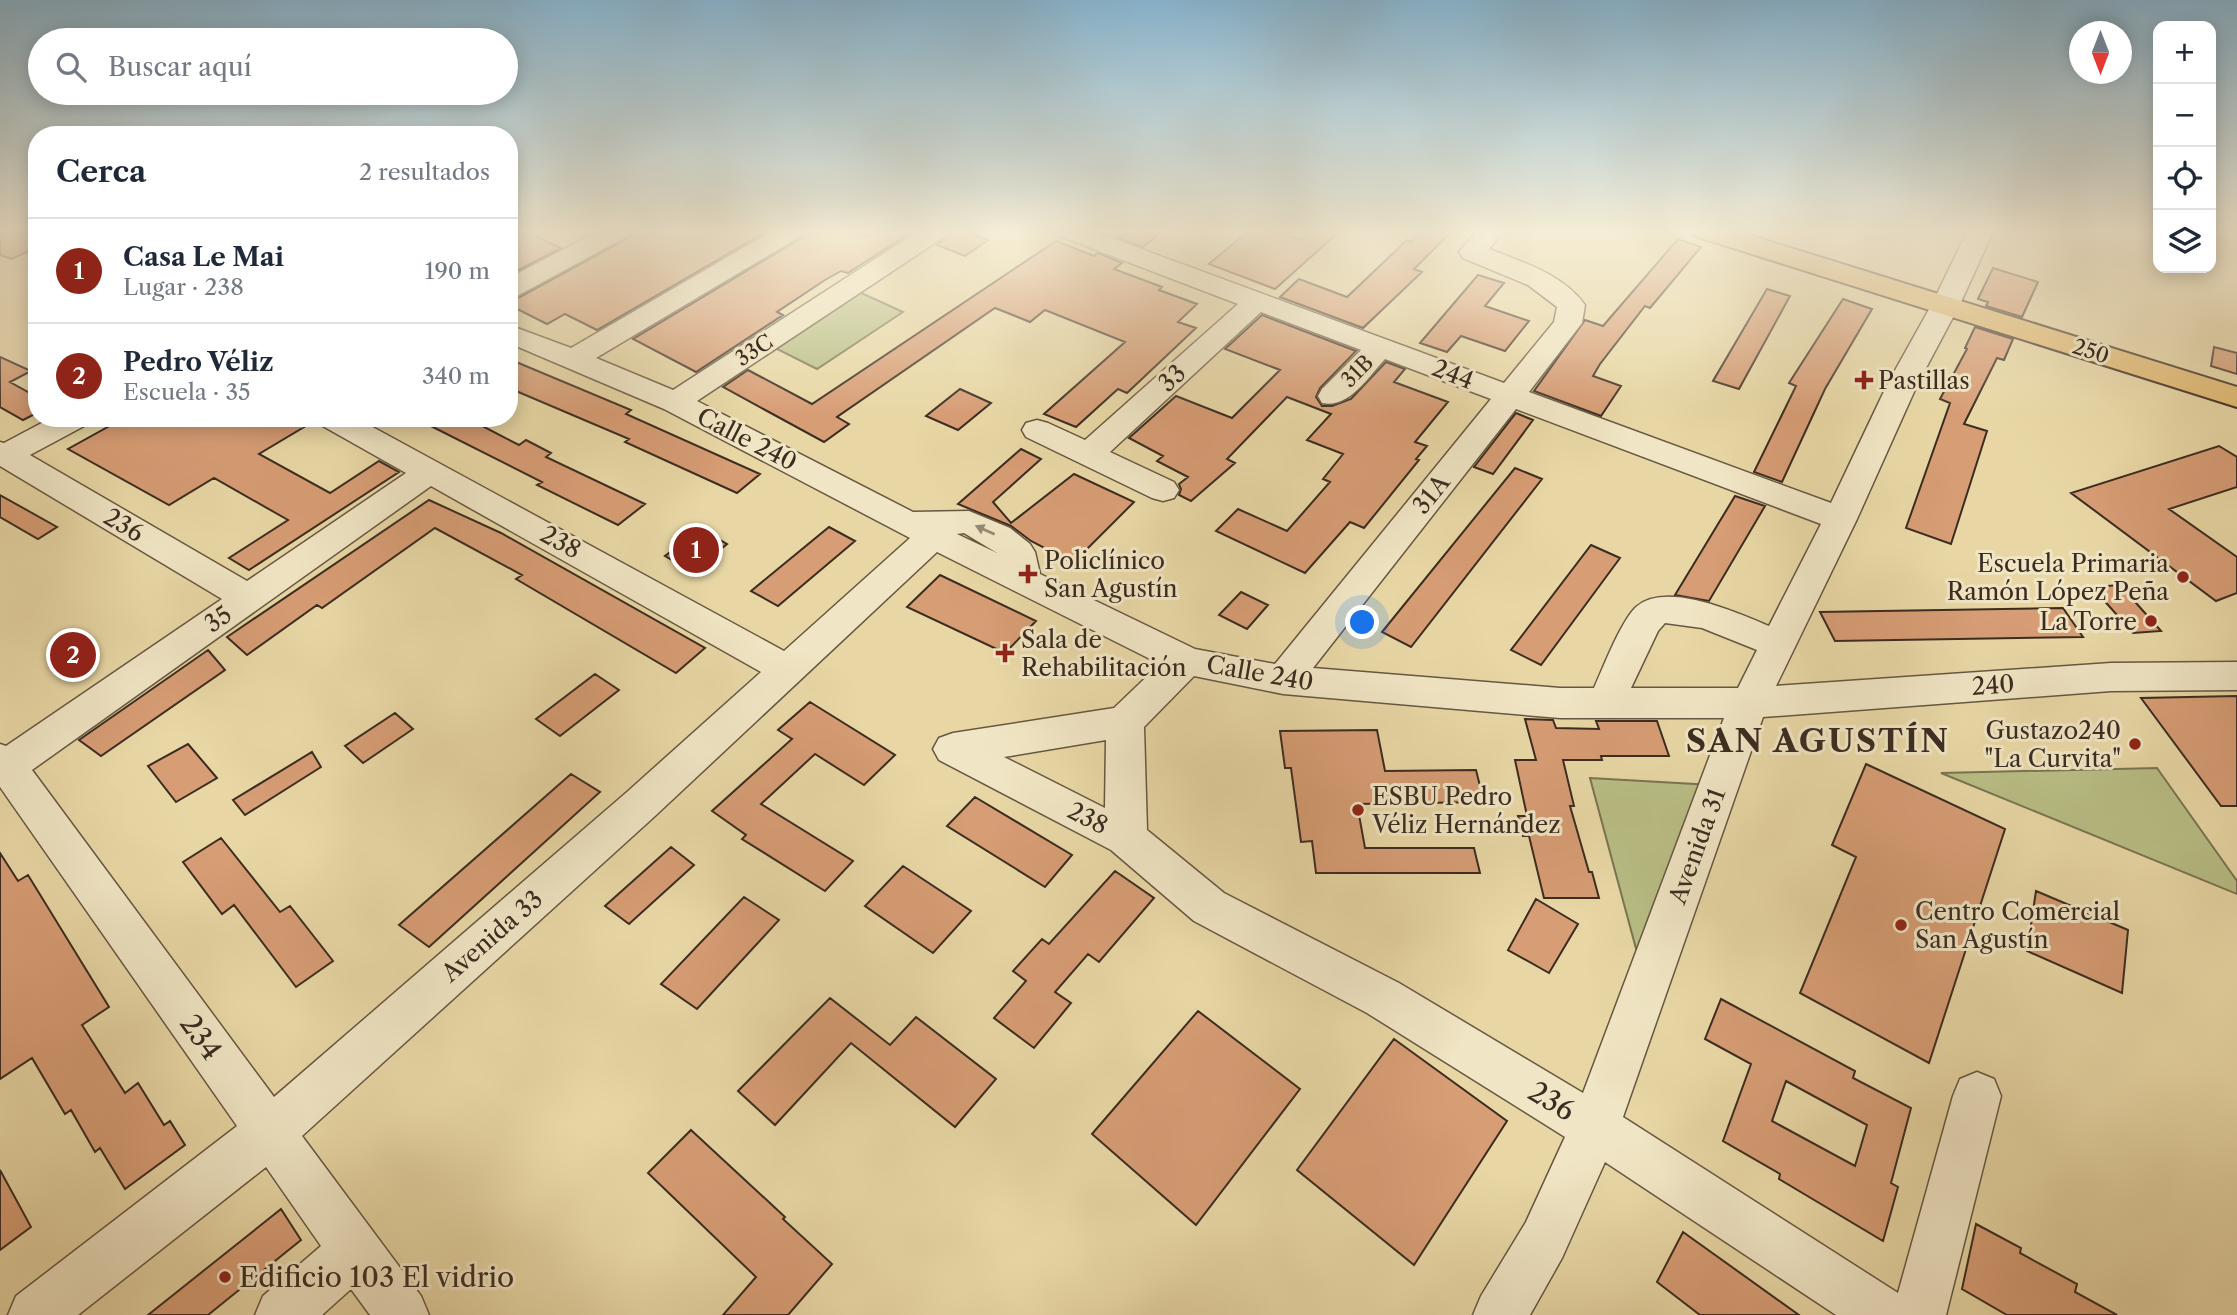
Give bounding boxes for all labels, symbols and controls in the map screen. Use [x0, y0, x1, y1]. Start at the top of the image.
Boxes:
north arrow [2069, 21, 2132, 84]
map controls [2153, 21, 2216, 273]
button: + [2153, 21, 2216, 84]
search box [28, 28, 518, 105]
icon: search [52, 48, 90, 86]
text: Buscar aquí [108, 51, 252, 83]
button: − [2153, 84, 2216, 147]
button: locate [2153, 147, 2216, 210]
text: Cerca [56, 153, 146, 190]
text: 2 resultados [359, 158, 490, 186]
button: layers [2153, 210, 2216, 273]
text: Casa Le Mai [123, 241, 284, 273]
text: 1 [74, 257, 84, 285]
text: 190 m [425, 257, 490, 285]
text: Lugar · 238 [123, 273, 244, 301]
street label: 33C [731, 329, 777, 371]
street label: 250 [2070, 333, 2112, 369]
text: Pedro Véliz [123, 346, 274, 378]
street label: 31B [1336, 350, 1378, 392]
street label: 244 [1428, 353, 1478, 395]
street label: 33 [1152, 358, 1192, 398]
text: 2 [72, 362, 86, 390]
text: 340 m [422, 362, 490, 390]
place label: Pastillas [1878, 366, 1970, 395]
marker: Pastillas [1856, 372, 1872, 388]
text: Escuela · 35 [123, 378, 251, 406]
street label: Calle 240 [692, 402, 802, 476]
street label: 31A [1406, 468, 1456, 520]
street label: 236 [99, 502, 149, 548]
street label: 238 [536, 519, 586, 565]
pin: 1 [673, 524, 719, 576]
one-way arrow [975, 524, 996, 535]
place label: Policlínico San Agustín [1044, 546, 1178, 603]
place label: Escuela Primaria Ramón López Peña [1947, 549, 2169, 606]
marker: Policlínico San Agustín [1018, 564, 1038, 584]
marker: Escuela Primaria Ramón López Peña [2175, 569, 2191, 585]
street label: 35 [199, 600, 237, 638]
your location [1345, 605, 1379, 639]
place label: La Torre [2039, 607, 2137, 636]
marker: La Torre [2143, 613, 2159, 629]
place label: Sala de Rehabilitación [1021, 625, 1187, 682]
pin: 2 [50, 629, 96, 681]
marker: Sala de Rehabilitación [995, 643, 1015, 663]
street label: Calle 240 [1204, 649, 1316, 697]
street label: 240 [1971, 669, 2015, 701]
place label: Gustazo240 "La Curvita" [1984, 716, 2121, 773]
district label: SAN AGUSTÍN [1686, 721, 1950, 760]
marker: Gustazo240 "La Curvita" [2127, 736, 2143, 752]
place label: ESBU Pedro Véliz Hernández [1371, 782, 1561, 839]
street label: Avenida 31 [1662, 784, 1731, 909]
street label: 238 [1063, 796, 1113, 840]
marker: ESBU Pedro Véliz Hernández [1350, 802, 1366, 818]
street label: Avenida 33 [435, 884, 548, 988]
place label: Centro Comercial San Agustín [1915, 897, 2120, 954]
marker: Centro Comercial San Agustín [1893, 917, 1909, 933]
street label: 234 [173, 1008, 229, 1066]
street label: 236 [1523, 1074, 1581, 1128]
place label: Edificio 103 El vidrio [239, 1260, 514, 1294]
marker: Edificio 103 El vidrio [217, 1269, 233, 1285]

